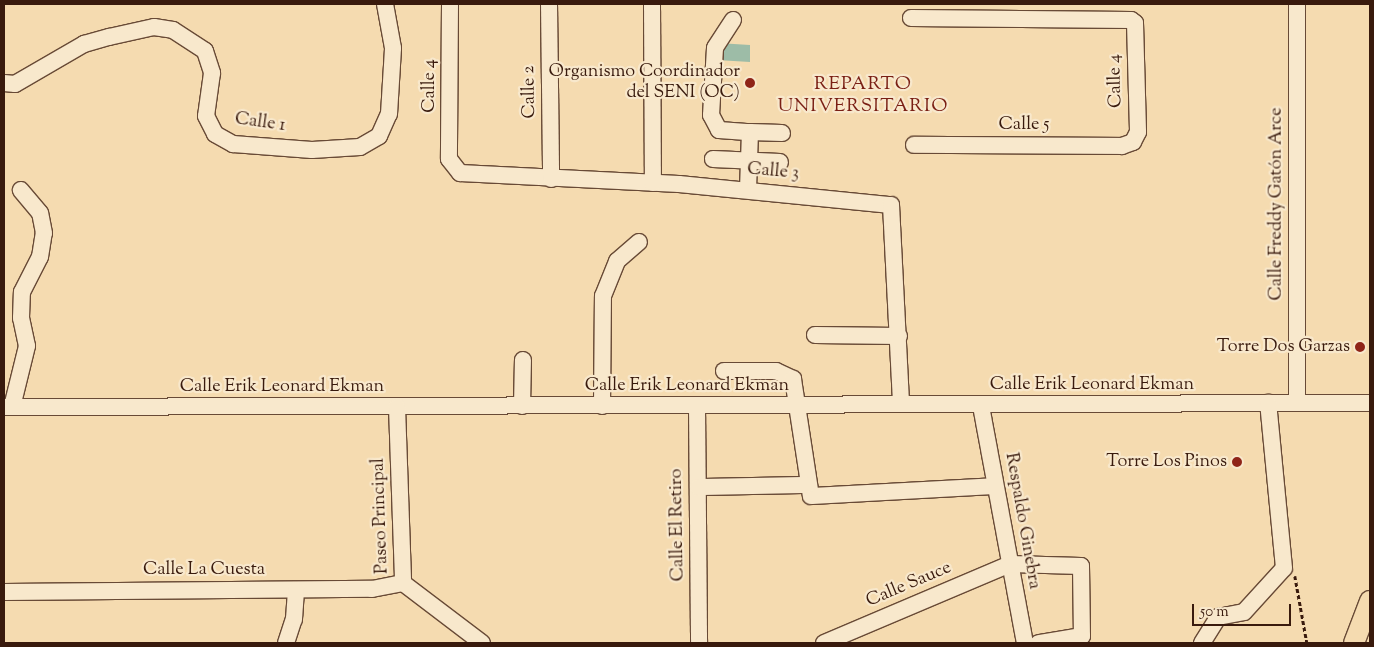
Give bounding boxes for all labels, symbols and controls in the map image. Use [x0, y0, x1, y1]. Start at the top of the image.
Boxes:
street label: Calle 4 [1104, 54, 1128, 108]
street label: Calle 4 [419, 59, 441, 113]
place label: Organismo Coordinador del SENI (OC) [549, 62, 740, 104]
street label: Calle 2 [519, 65, 541, 119]
district label: REPARTO UNIVERSITARIO [776, 74, 950, 118]
marker: Organismo Coordinador del SENI (OC) [744, 77, 756, 89]
street label: Calle Freddy Gatón Arce [1266, 107, 1288, 301]
street label: Calle 1 [233, 109, 287, 137]
street label: Calle 5 [999, 114, 1049, 136]
street label: Calle 3 [746, 159, 800, 185]
place label: Torre Dos Garzas [1217, 336, 1350, 358]
marker: Torre Dos Garzas [1354, 341, 1366, 353]
street label: Calle Erik Leonard Ekman [990, 374, 1194, 396]
street label: Calle Erik Leonard Ekman [585, 375, 789, 397]
street label: Calle Erik Leonard Ekman [180, 376, 384, 398]
street label: Respaldo Ginebra [999, 451, 1045, 591]
place label: Torre Los Pinos [1106, 451, 1227, 473]
marker: Torre Los Pinos [1231, 456, 1243, 468]
street label: Paseo Principal [368, 458, 394, 574]
street label: Calle El Retiro [666, 468, 690, 582]
street label: Calle Sauce [863, 557, 955, 613]
street label: Calle La Cuesta [143, 559, 265, 581]
scale bar [1194, 594, 1293, 626]
text: 50 m [1200, 602, 1229, 623]

